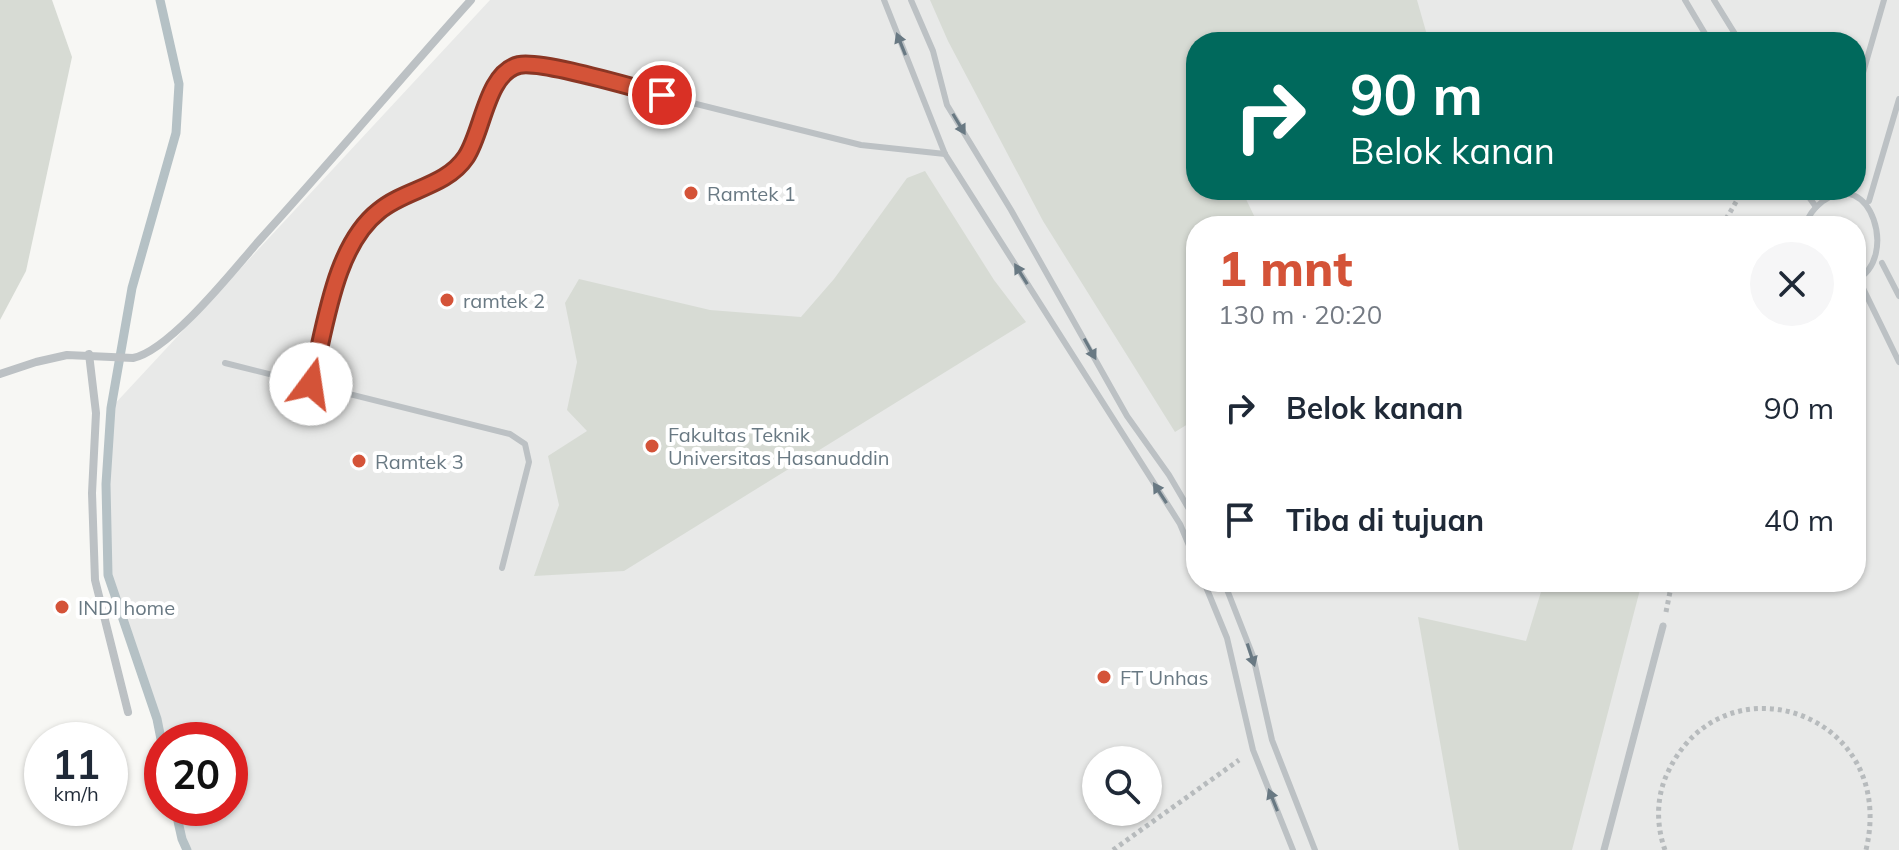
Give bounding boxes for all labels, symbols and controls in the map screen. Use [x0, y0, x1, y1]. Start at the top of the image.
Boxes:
one-way arrow [894, 32, 907, 56]
text: 90 m [1350, 59, 1483, 129]
pin [628, 61, 696, 129]
icon: right [1218, 64, 1322, 168]
icon: arrive [640, 73, 684, 117]
one-way arrow [951, 113, 966, 136]
text: Belok kanan [1350, 128, 1555, 173]
place label: Ramtek 1 [707, 181, 796, 206]
marker: Ramtek 1 [682, 184, 700, 202]
text: 1 mnt [1218, 238, 1353, 298]
button: close [1750, 242, 1834, 326]
one-way arrow [1013, 263, 1028, 284]
place label: ramtek 2 [463, 288, 545, 313]
marker: ramtek 2 [438, 291, 456, 309]
text: 130 m · 20:20 [1218, 298, 1382, 331]
one-way arrow [1083, 338, 1097, 360]
position arrow [269, 342, 353, 426]
icon: right [1218, 386, 1262, 430]
text: Belok kanan [1286, 389, 1463, 427]
text: 90 m [1764, 389, 1834, 427]
place label: Fakultas Teknik Universitas Hasanuddin [668, 422, 889, 470]
marker: Fakultas Teknik Universitas Hasanuddin [643, 437, 661, 455]
place label: Ramtek 3 [375, 449, 464, 474]
marker: Ramtek 3 [350, 452, 368, 470]
one-way arrow [1154, 482, 1168, 504]
icon: arrive [1218, 498, 1262, 542]
text: Tiba di tujuan [1286, 501, 1484, 539]
text: 40 m [1764, 501, 1834, 539]
place label: INDI home [78, 595, 175, 620]
marker: INDI home [53, 598, 71, 616]
one-way arrow [1245, 643, 1258, 667]
place label: FT Unhas [1120, 665, 1209, 690]
marker: FT Unhas [1095, 668, 1113, 686]
speed limit sign: 20 [144, 722, 248, 826]
text: 11 [52, 739, 100, 789]
map controls [1082, 746, 1162, 826]
button: search [1082, 746, 1162, 826]
text: km/h [53, 781, 99, 806]
one-way arrow [1266, 788, 1279, 812]

